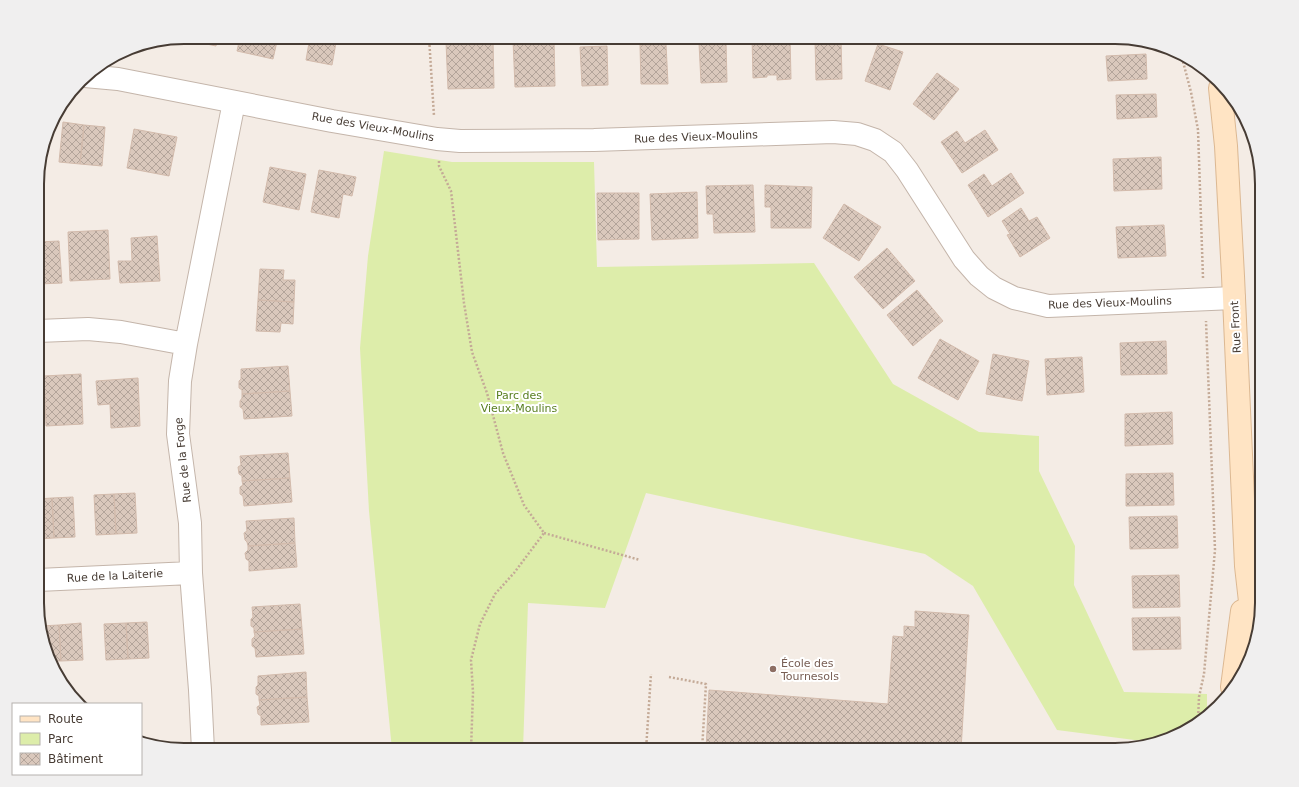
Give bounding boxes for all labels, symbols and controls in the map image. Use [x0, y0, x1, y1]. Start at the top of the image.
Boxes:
street label: Rue des Vieux-Moulins [311, 110, 435, 144]
street label: Rue des Vieux-Moulins [634, 128, 758, 146]
street label: Rue des Vieux-Moulins [1048, 294, 1172, 312]
street label: Rue Front [1228, 300, 1244, 353]
park label: Parc des Vieux-Moulins [481, 389, 558, 415]
street label: Rue de la Forge [172, 416, 194, 503]
street label: Rue de la Laiterie [67, 567, 164, 585]
place label: École des Tournesols [780, 657, 839, 683]
marker: École des Tournesols [768, 664, 778, 674]
legend [12, 703, 142, 775]
text: Route [48, 712, 83, 726]
text: Parc [48, 732, 73, 746]
text: Bâtiment [48, 752, 103, 766]

